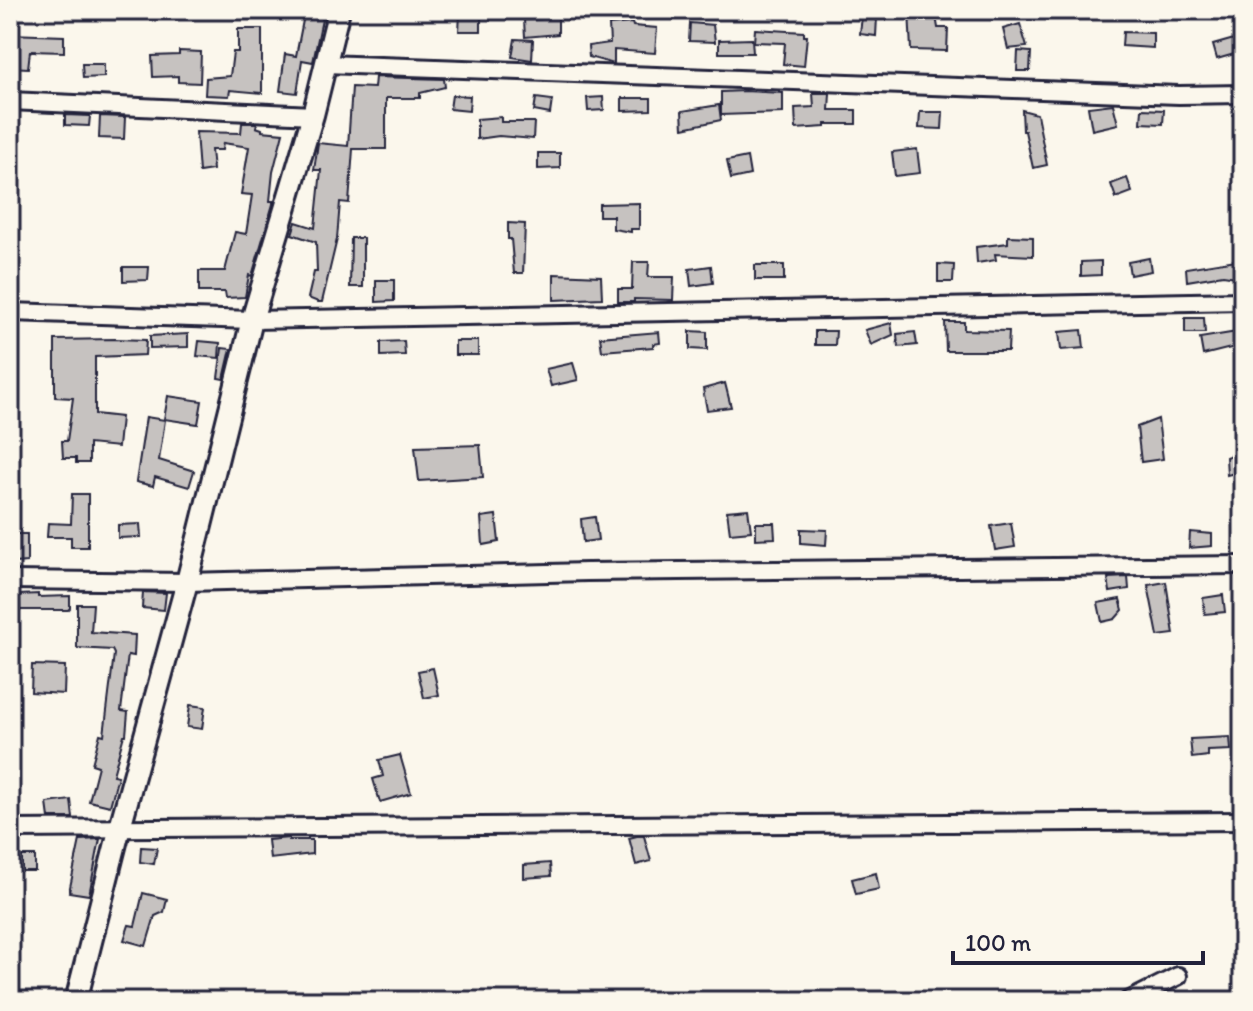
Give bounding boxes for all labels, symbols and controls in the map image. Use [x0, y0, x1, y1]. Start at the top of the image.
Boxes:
scale bar [953, 915, 1203, 965]
text: 100 m [965, 928, 1031, 957]

